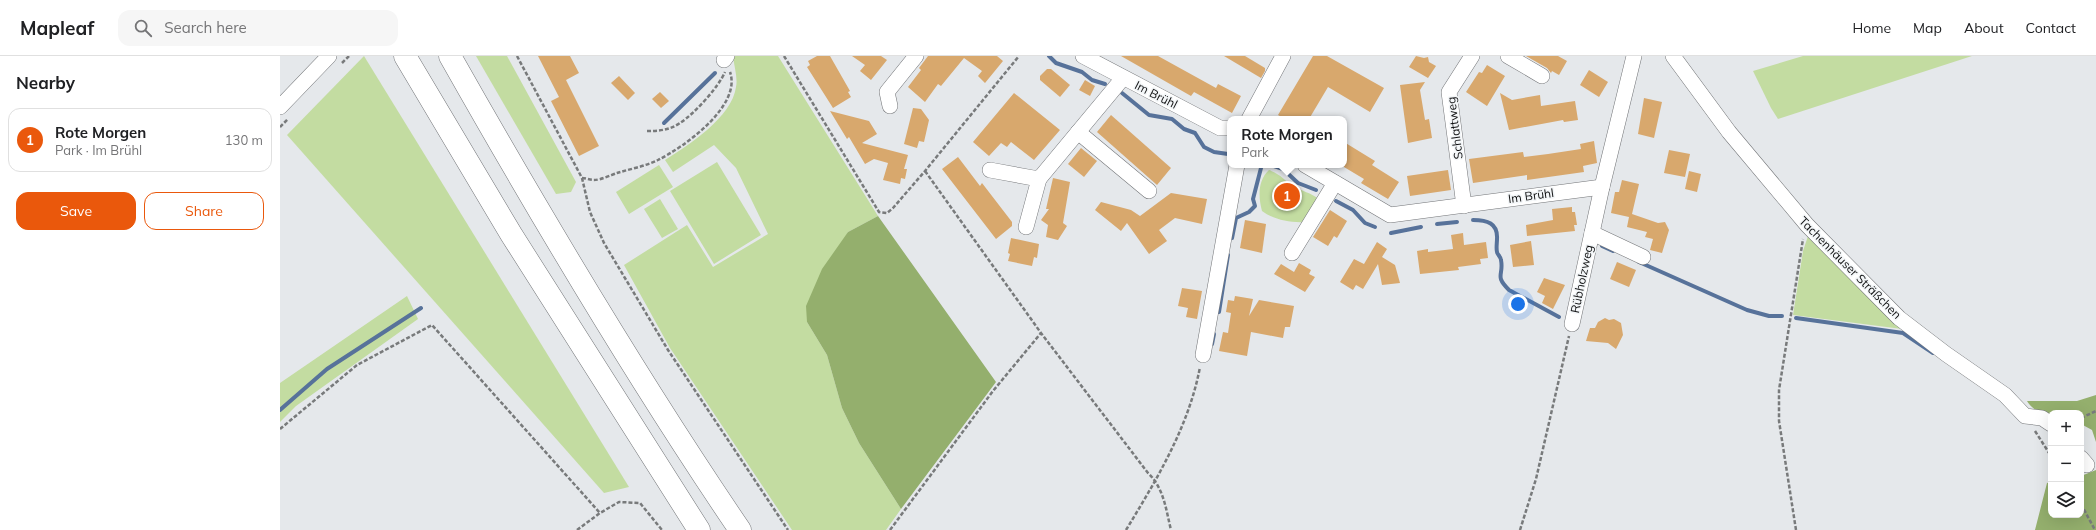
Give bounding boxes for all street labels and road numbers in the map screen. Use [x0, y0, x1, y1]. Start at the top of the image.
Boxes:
street label: Im Brühl [1132, 77, 1180, 112]
street label: Schlattweg [1443, 96, 1466, 160]
street label: Im Brühl [1507, 185, 1555, 206]
street label: Tachenhäuser Sträßchen [1796, 213, 1905, 322]
street label: Rübholzweg [1567, 243, 1596, 314]

